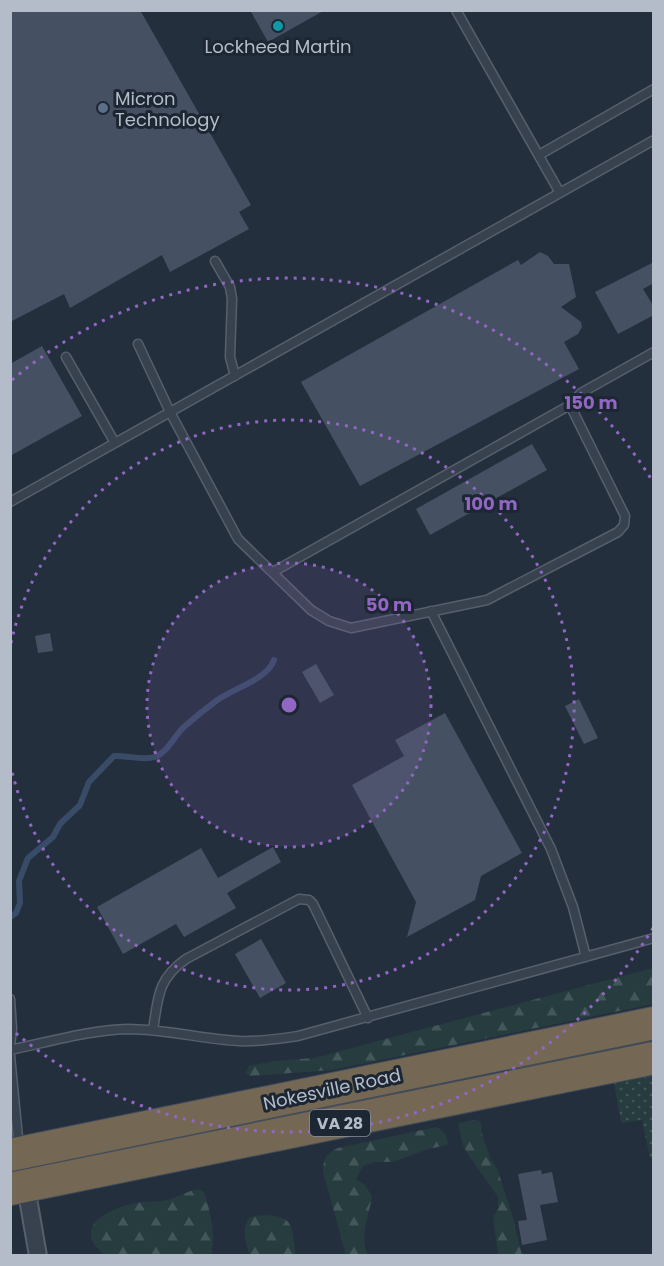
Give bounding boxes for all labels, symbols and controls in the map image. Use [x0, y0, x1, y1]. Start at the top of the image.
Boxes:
marker: Lockheed Martin [271, 19, 285, 33]
place label: Lockheed Martin [204, 34, 352, 59]
place label: Micron Technology [115, 86, 220, 132]
marker: Micron Technology [96, 101, 110, 115]
text: 150 m [564, 390, 618, 415]
text: 100 m [464, 491, 518, 516]
text: 50 m [366, 592, 412, 617]
centre of rings [279, 695, 299, 715]
street label: Nokesville Road [261, 1062, 403, 1116]
road number: VA 28 [310, 1110, 370, 1136]

